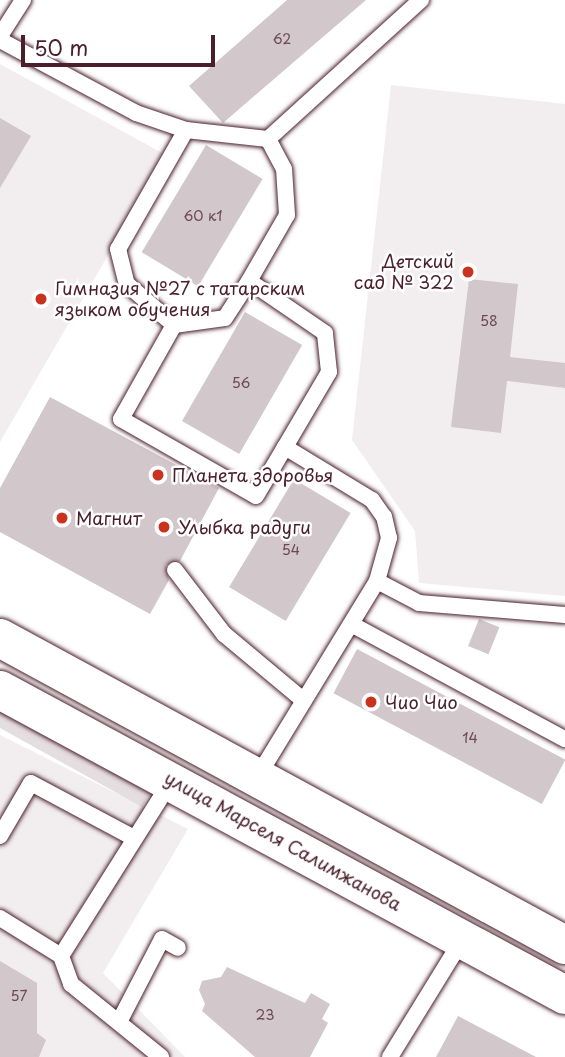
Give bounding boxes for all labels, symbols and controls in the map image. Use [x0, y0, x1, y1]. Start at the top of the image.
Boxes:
scale bar [24, 21, 219, 65]
text: 50 m [34, 31, 88, 63]
house number: 62 [273, 31, 291, 47]
house number: 60 к1 [183, 208, 223, 224]
place label: Детский сад № 322 [353, 251, 454, 294]
marker: Детский сад № 322 [460, 264, 476, 280]
place label: Гимназия №27 с татарским языком обучения [55, 278, 307, 320]
marker: Гимназия №27 с татарским языком обучения [33, 291, 49, 307]
house number: 58 [480, 313, 498, 329]
house number: 56 [232, 375, 250, 391]
place label: Планета здоровья [172, 464, 333, 486]
marker: Планета здоровья [150, 467, 166, 483]
place label: Магнит [76, 507, 142, 529]
marker: Магнит [54, 510, 70, 526]
place label: Улыбка радуги [178, 516, 312, 538]
marker: Улыбка радуги [156, 519, 172, 535]
house number: 54 [282, 542, 300, 558]
place label: Чио Чио [385, 691, 458, 713]
marker: Чио Чио [363, 694, 379, 710]
house number: 14 [462, 730, 478, 746]
street label: улица Марселя Салимжанова [160, 766, 406, 916]
house number: 57 [11, 988, 27, 1004]
house number: 23 [256, 1007, 274, 1023]

